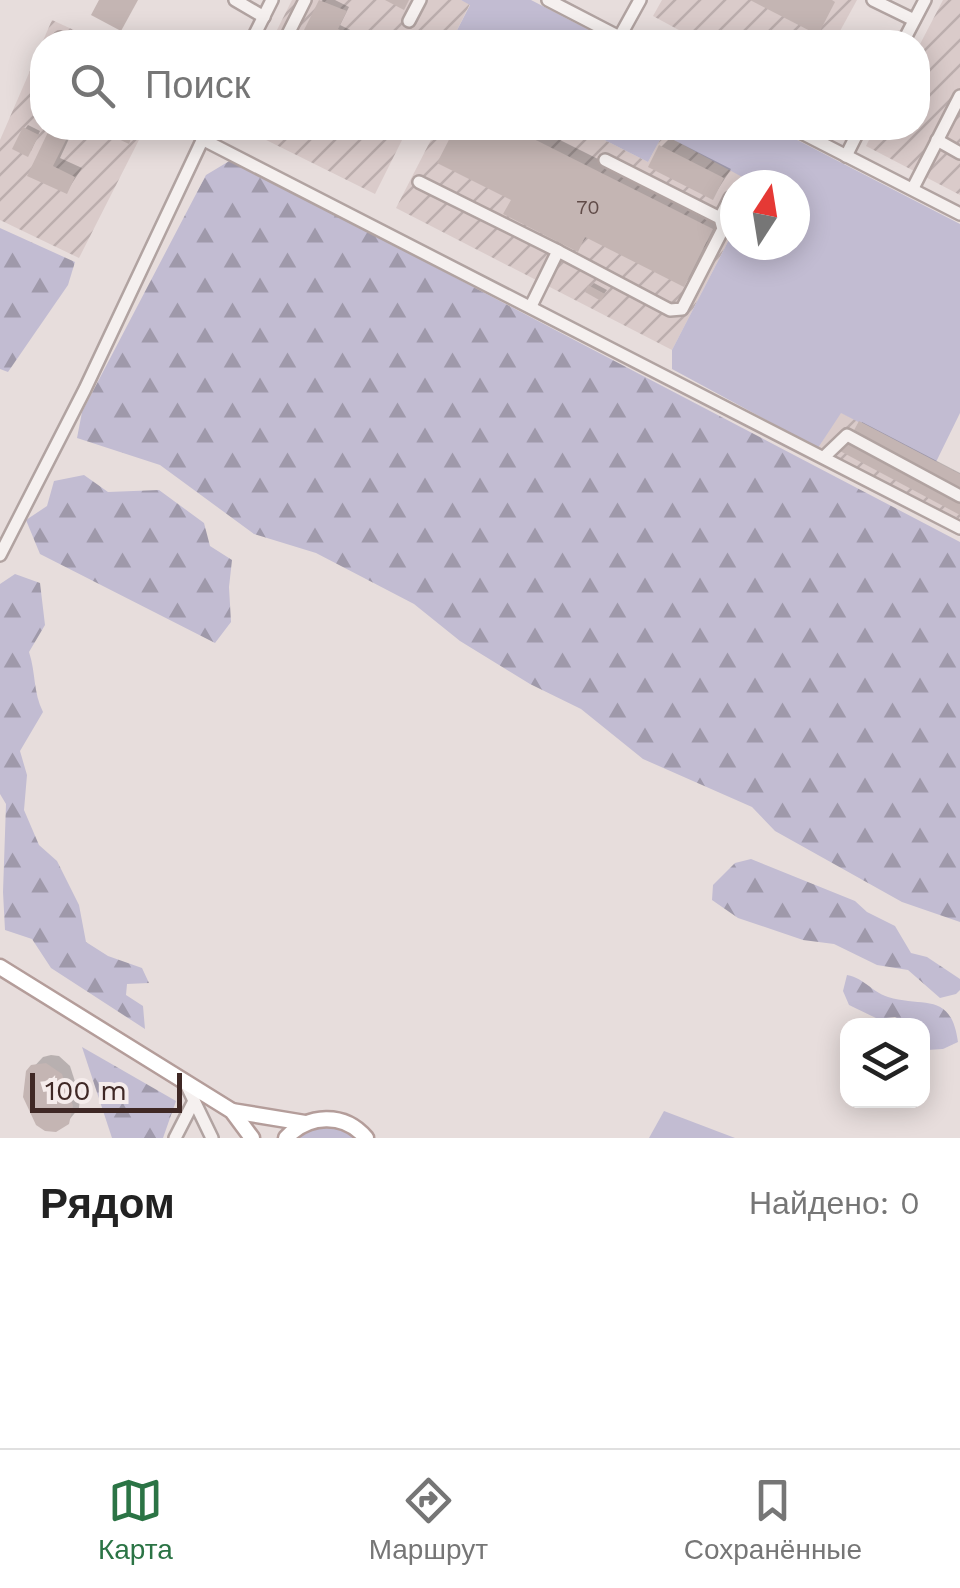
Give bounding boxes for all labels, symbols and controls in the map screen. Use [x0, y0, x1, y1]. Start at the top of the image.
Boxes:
search box [30, 30, 930, 140]
icon: search [65, 58, 120, 113]
text: Поиск [145, 63, 250, 107]
north arrow [720, 170, 810, 260]
house number: 70 [576, 195, 600, 219]
map controls [840, 1018, 930, 1108]
button: layers [840, 1018, 930, 1108]
scale bar [30, 1068, 182, 1112]
text: 100 m [45, 1074, 127, 1107]
text: Рядом [40, 1179, 175, 1228]
text: Найдено: 0 [749, 1184, 920, 1222]
tab: Карта [98, 1473, 173, 1566]
tab: Маршрут [369, 1473, 488, 1566]
tab: Сохранённые [684, 1473, 862, 1566]

